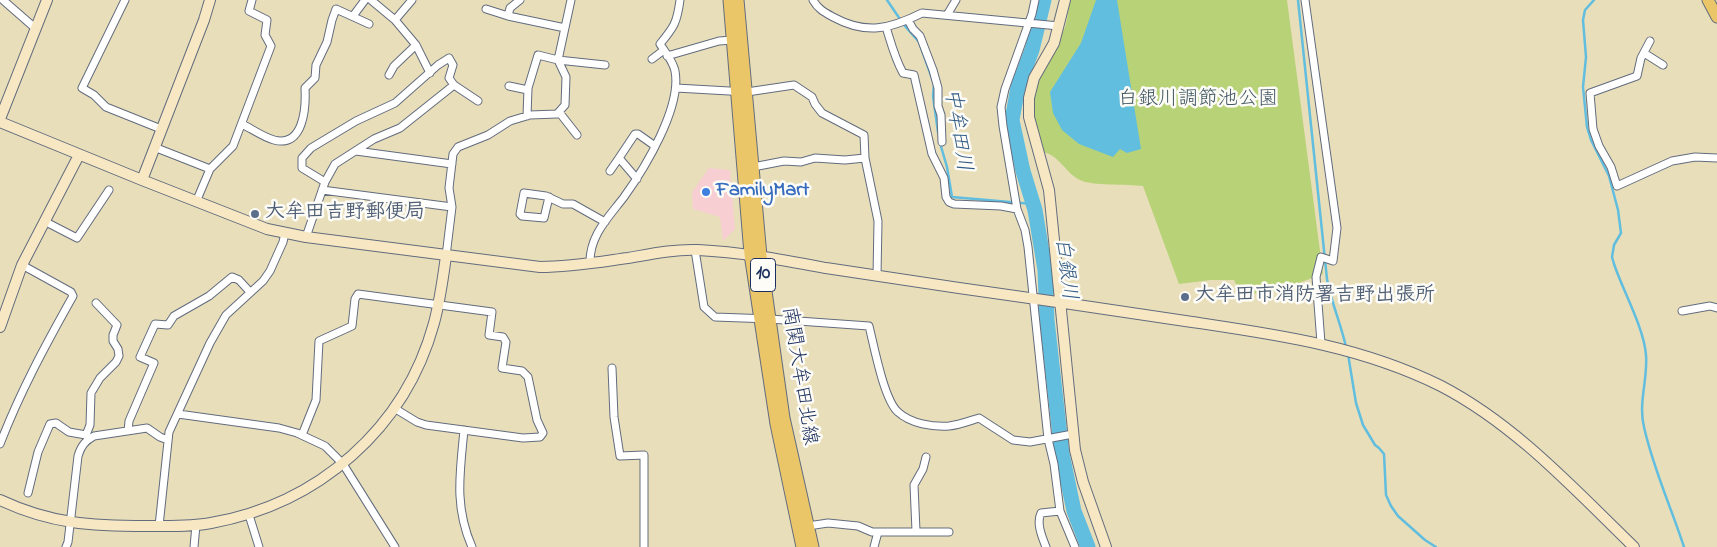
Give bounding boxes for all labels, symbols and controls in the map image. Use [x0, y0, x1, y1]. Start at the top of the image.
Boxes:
water label: 中牟田川 [937, 87, 975, 173]
park label: 白銀川調節池公園 [1118, 89, 1278, 113]
place label: FamilyMart [716, 180, 809, 204]
marker: FamilyMart [700, 186, 712, 198]
place label: 大牟田吉野郵便局 [265, 202, 425, 226]
marker: 大牟田吉野郵便局 [249, 208, 261, 220]
water label: 白銀川 [1048, 236, 1080, 302]
road number: 10 [750, 258, 776, 292]
place label: 大牟田市消防署吉野出張所 [1195, 285, 1435, 309]
marker: 大牟田市消防署吉野出張所 [1179, 291, 1191, 303]
street label: 南関大牟田北線 [775, 305, 821, 447]

